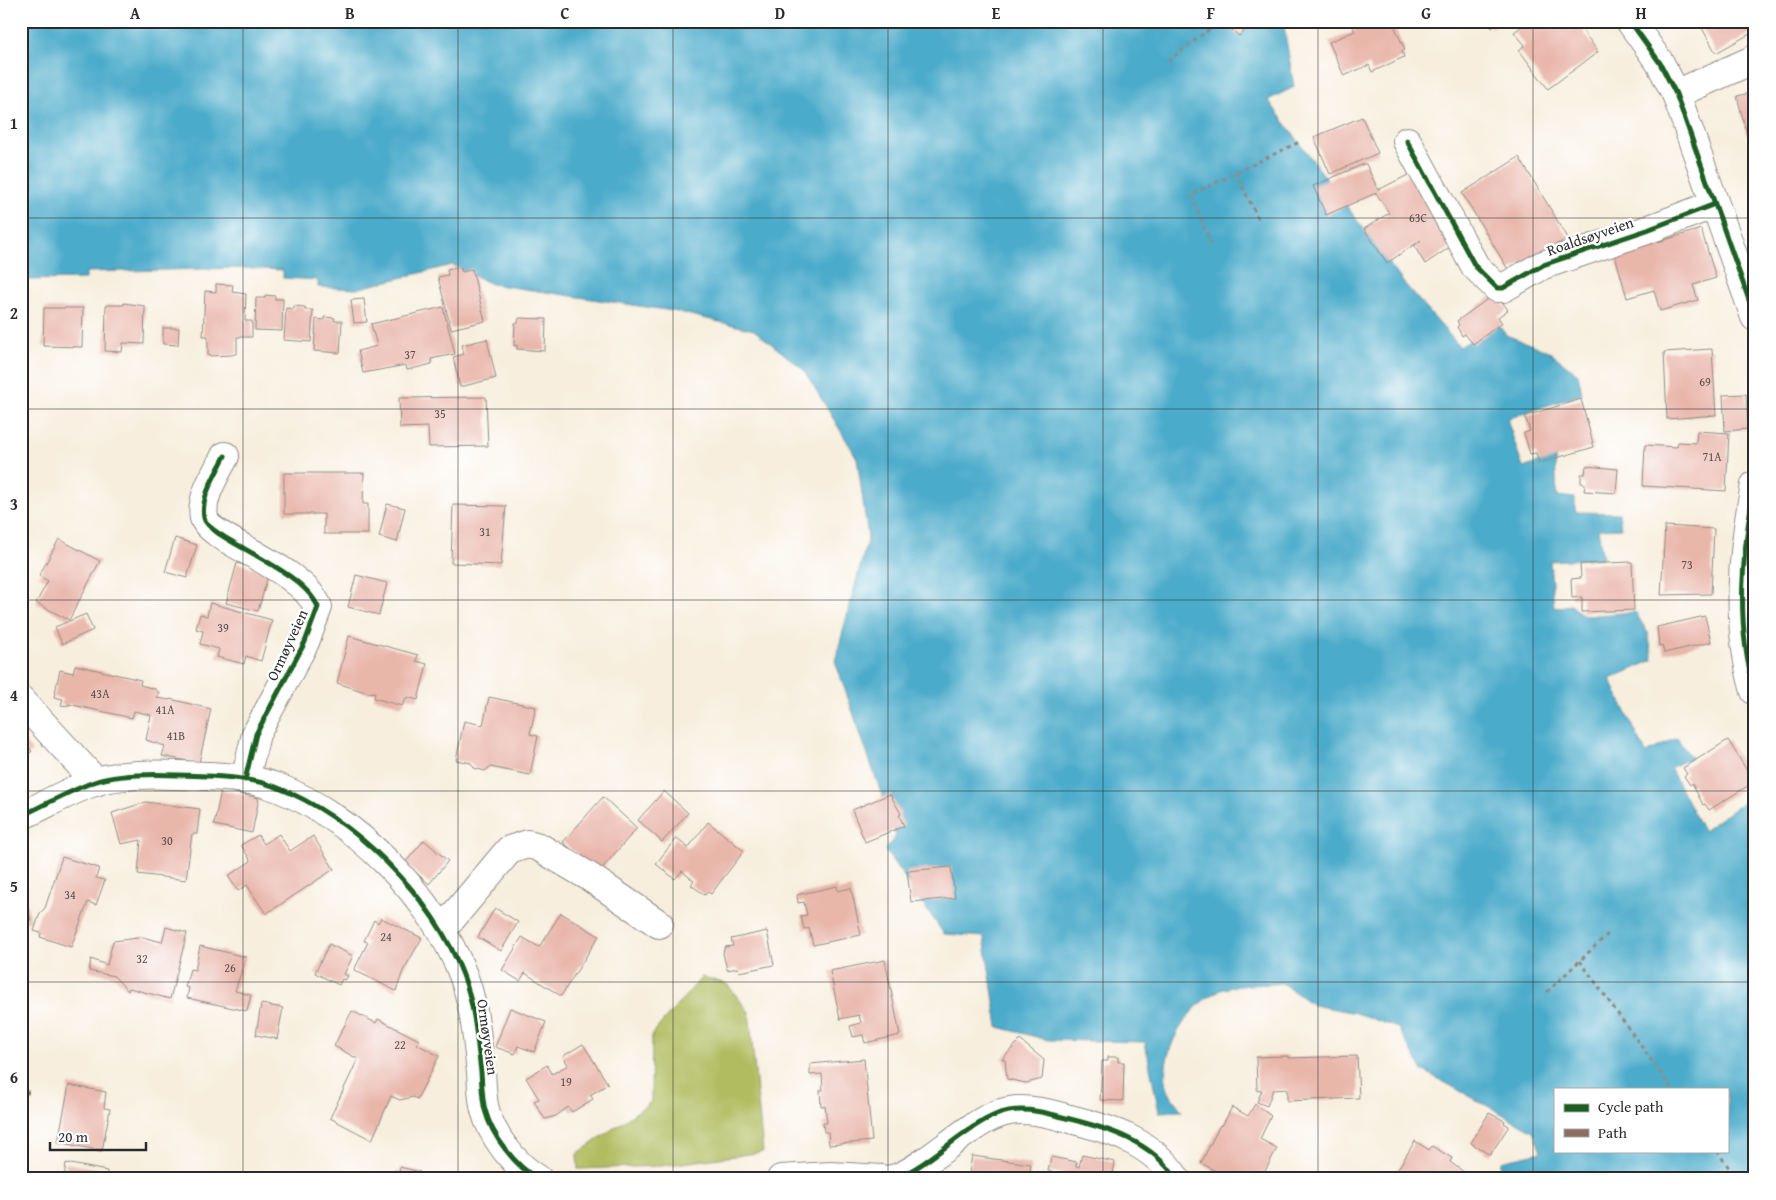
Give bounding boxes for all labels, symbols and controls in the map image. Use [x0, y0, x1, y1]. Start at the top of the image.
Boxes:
text: A [130, 1, 141, 25]
text: B [345, 1, 355, 25]
text: C [560, 1, 570, 25]
text: D [775, 1, 785, 25]
text: E [992, 1, 1001, 25]
text: F [1207, 1, 1215, 25]
text: G [1421, 1, 1431, 25]
text: H [1635, 1, 1647, 25]
text: 1 [10, 111, 18, 135]
house number: 63C [1409, 209, 1428, 226]
street label: Roaldsøyveien [1544, 211, 1637, 261]
text: 2 [10, 301, 18, 325]
house number: 37 [404, 346, 416, 363]
house number: 69 [1699, 373, 1711, 390]
house number: 35 [434, 405, 446, 422]
house number: 71A [1703, 448, 1722, 465]
text: 3 [10, 492, 18, 516]
house number: 31 [479, 523, 491, 540]
house number: 73 [1681, 556, 1693, 573]
street label: Ormøyveien [261, 605, 313, 684]
house number: 39 [217, 619, 229, 636]
text: 4 [10, 683, 18, 707]
house number: 43A [91, 685, 110, 702]
house number: 41A [156, 701, 175, 718]
house number: 41B [167, 727, 185, 744]
house number: 30 [161, 832, 173, 849]
text: 5 [10, 874, 18, 898]
house number: 34 [64, 886, 76, 903]
house number: 24 [380, 928, 392, 945]
house number: 32 [136, 950, 148, 967]
house number: 26 [224, 959, 236, 976]
street label: Ormøyveien [472, 998, 504, 1077]
house number: 22 [394, 1036, 406, 1053]
text: 6 [10, 1065, 18, 1089]
house number: 19 [560, 1073, 572, 1090]
legend [1554, 1088, 1728, 1152]
text: Cycle path [1598, 1096, 1664, 1117]
scale bar [50, 1120, 146, 1152]
text: Path [1598, 1122, 1627, 1143]
text: 20 m [58, 1126, 89, 1147]

